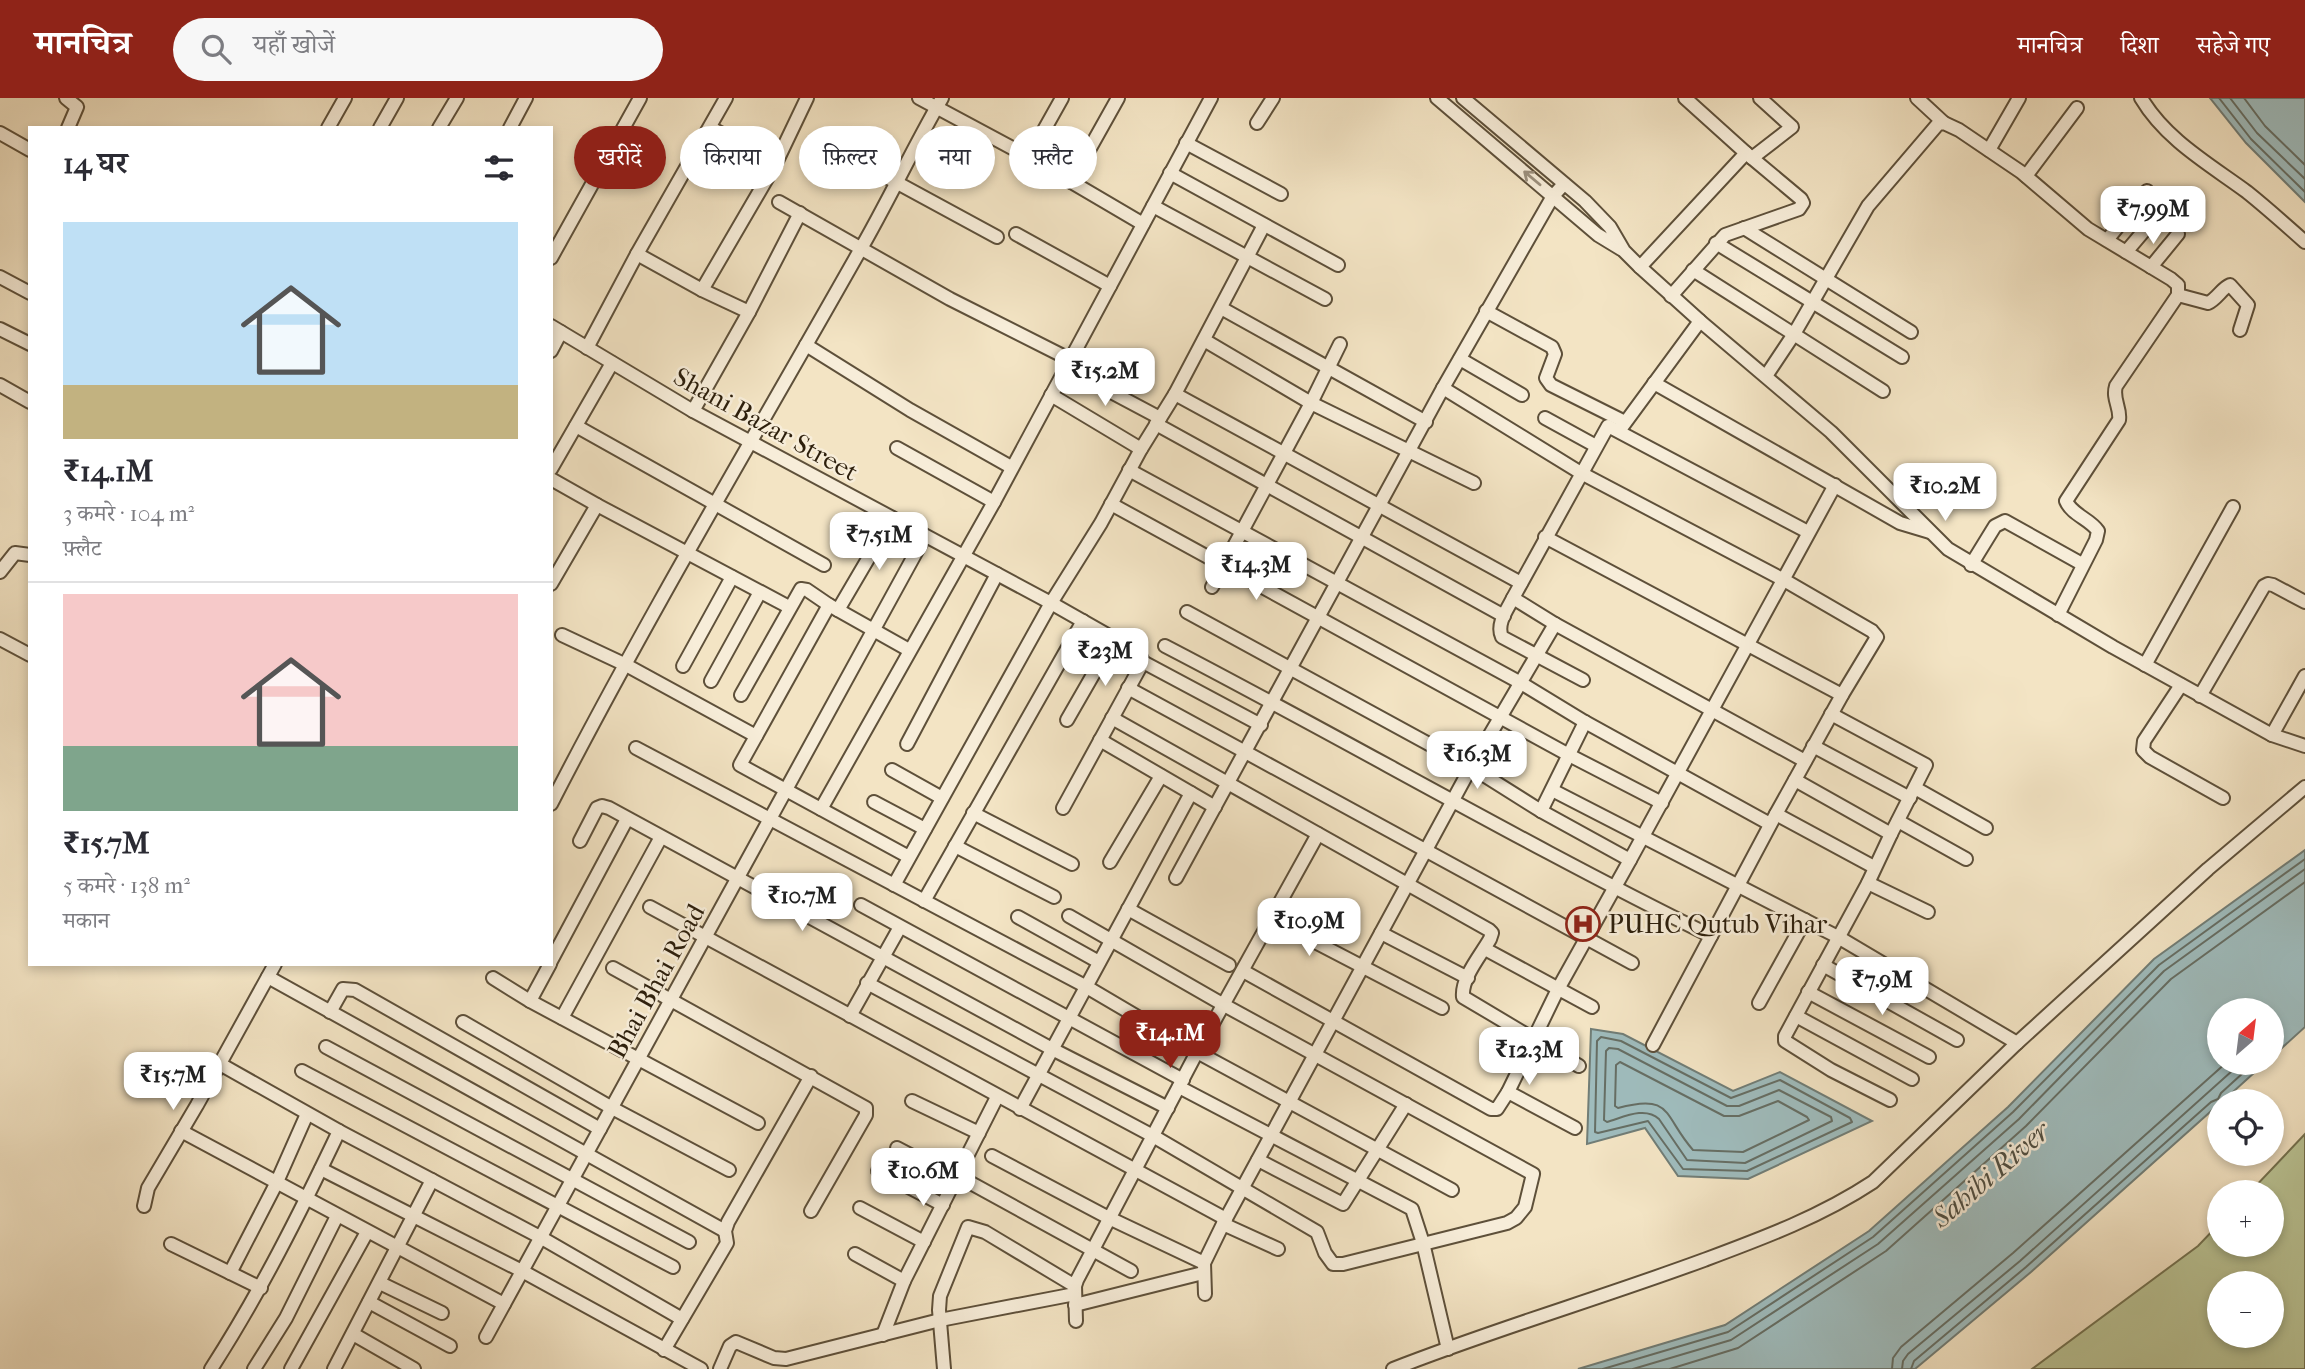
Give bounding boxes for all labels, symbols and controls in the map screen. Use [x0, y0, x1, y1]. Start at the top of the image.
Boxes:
search box [173, 18, 663, 81]
text: मानचित्र [35, 24, 131, 63]
text: यहाँ खोजें [253, 29, 335, 60]
icon: search [197, 30, 235, 68]
text: मानचित्र [2017, 31, 2082, 59]
text: दिशा [2120, 31, 2159, 59]
text: सहेजे गए [2197, 31, 2270, 59]
chip: खरीदें [574, 126, 666, 189]
chip: किराया [680, 126, 785, 189]
chip: फ़िल्टर [799, 126, 901, 189]
chip: नया [915, 126, 995, 189]
chip: फ़्लैट [1009, 126, 1097, 189]
text: 14 घर [63, 146, 128, 181]
icon: filters [480, 149, 518, 187]
one-way arrow [1524, 170, 1542, 186]
pin: ₹7.99M [2096, 186, 2210, 246]
text: ₹7.99M [2117, 195, 2190, 222]
icon: home [228, 267, 354, 393]
pin: ₹15.2M [1048, 348, 1162, 408]
text: ₹15.2M [1071, 357, 1139, 384]
street label: Shani Bazar Street [668, 361, 864, 488]
text: ₹14.1M [63, 454, 153, 489]
pin: ₹10.2M [1888, 464, 2002, 523]
text: ₹10.2M [1909, 472, 1981, 499]
text: 3 कमरे · 104 m² [63, 500, 194, 527]
pin: ₹7.51M [822, 512, 936, 572]
text: ₹7.51M [846, 521, 912, 548]
text: फ़्लैट [63, 535, 101, 562]
pin: ₹14.3M [1199, 542, 1313, 602]
text: ₹14.3M [1221, 551, 1291, 578]
pin: ₹23M [1064, 628, 1146, 688]
text: ₹23M [1077, 637, 1133, 664]
icon: home [228, 639, 354, 765]
pin: ₹16.3M [1420, 732, 1534, 791]
text: ₹16.3M [1443, 740, 1511, 767]
text: ₹15.7M [63, 826, 150, 861]
text: 5 कमरे · 138 m² [63, 872, 190, 899]
pin: ₹10.7M [745, 874, 859, 933]
text: ₹10.7M [767, 882, 837, 909]
street label: Bhai Bhai Road [601, 898, 712, 1064]
pin: ₹10.9M [1252, 898, 1366, 958]
hospital icon: PUHC Qutub Vihar [1564, 905, 1602, 943]
text: मकान [63, 907, 110, 934]
text: ₹10.9M [1274, 907, 1344, 934]
place label: PUHC Qutub Vihar [1608, 909, 1827, 940]
pin: ₹7.9M [1833, 958, 1931, 1017]
text: ₹7.9M [1852, 966, 1912, 993]
north arrow [2207, 998, 2284, 1074]
map controls [2207, 998, 2284, 1348]
pin: ₹14.1M [1113, 1010, 1227, 1070]
text: ₹14.1M [1135, 1019, 1205, 1046]
pin: ₹12.3M [1472, 1028, 1586, 1087]
text: ₹12.3M [1495, 1036, 1563, 1063]
pin: ₹15.7M [116, 1052, 230, 1112]
text: ₹15.7M [140, 1061, 206, 1088]
button: locate [2207, 1089, 2284, 1166]
water label: Sahibi River [1924, 1113, 2058, 1235]
pin: ₹10.6M [866, 1148, 980, 1208]
text: ₹10.6M [887, 1157, 959, 1184]
button: + [2207, 1180, 2284, 1257]
button: − [2207, 1271, 2284, 1348]

